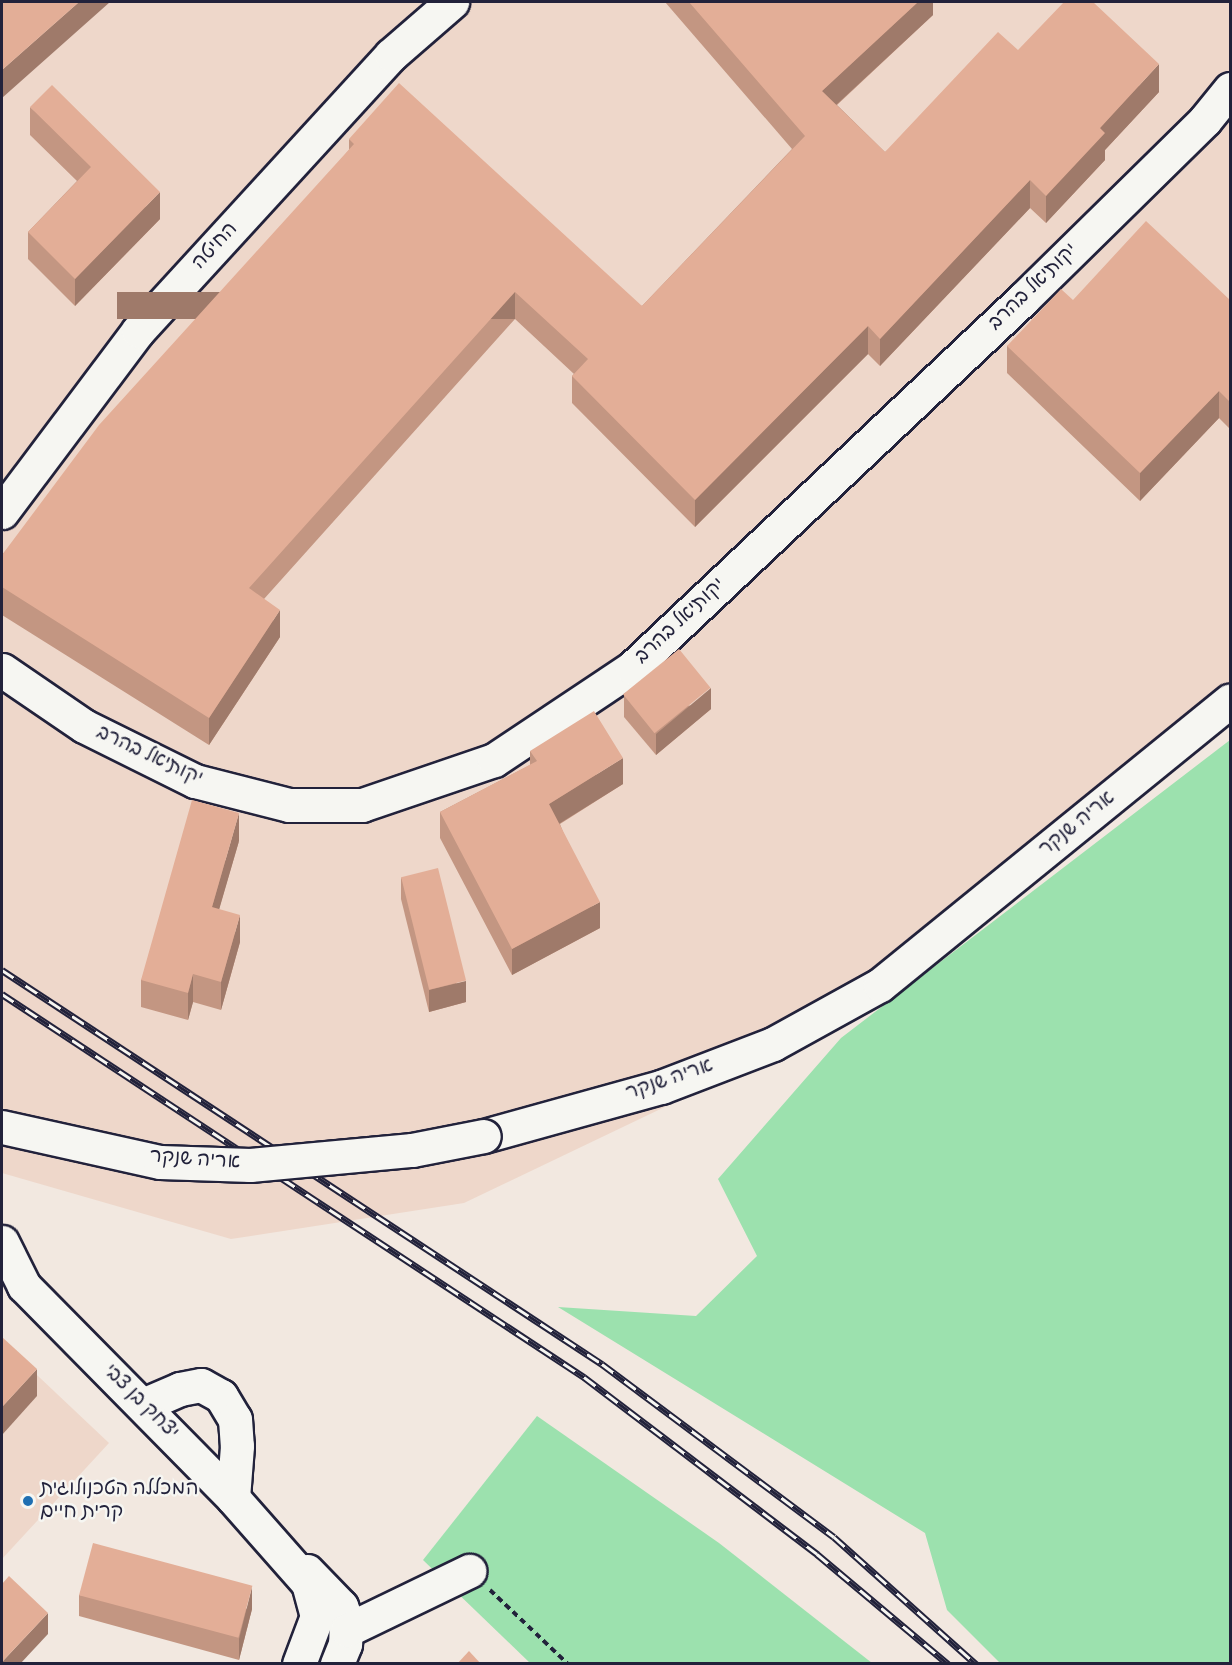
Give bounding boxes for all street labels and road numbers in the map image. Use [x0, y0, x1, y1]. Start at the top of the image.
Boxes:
street label: החיטה [188, 218, 244, 276]
street label: יקותיאל בהרב [984, 240, 1084, 336]
street label: יקותיאל בהרב [631, 574, 731, 670]
street label: יקותיאל בהרב [92, 722, 206, 792]
street label: אריה שנקר [1035, 787, 1121, 863]
street label: אריה שנקר [623, 1055, 717, 1107]
street label: אריה שנקר [149, 1146, 241, 1176]
street label: יצחק בן צבי [97, 1360, 183, 1446]

